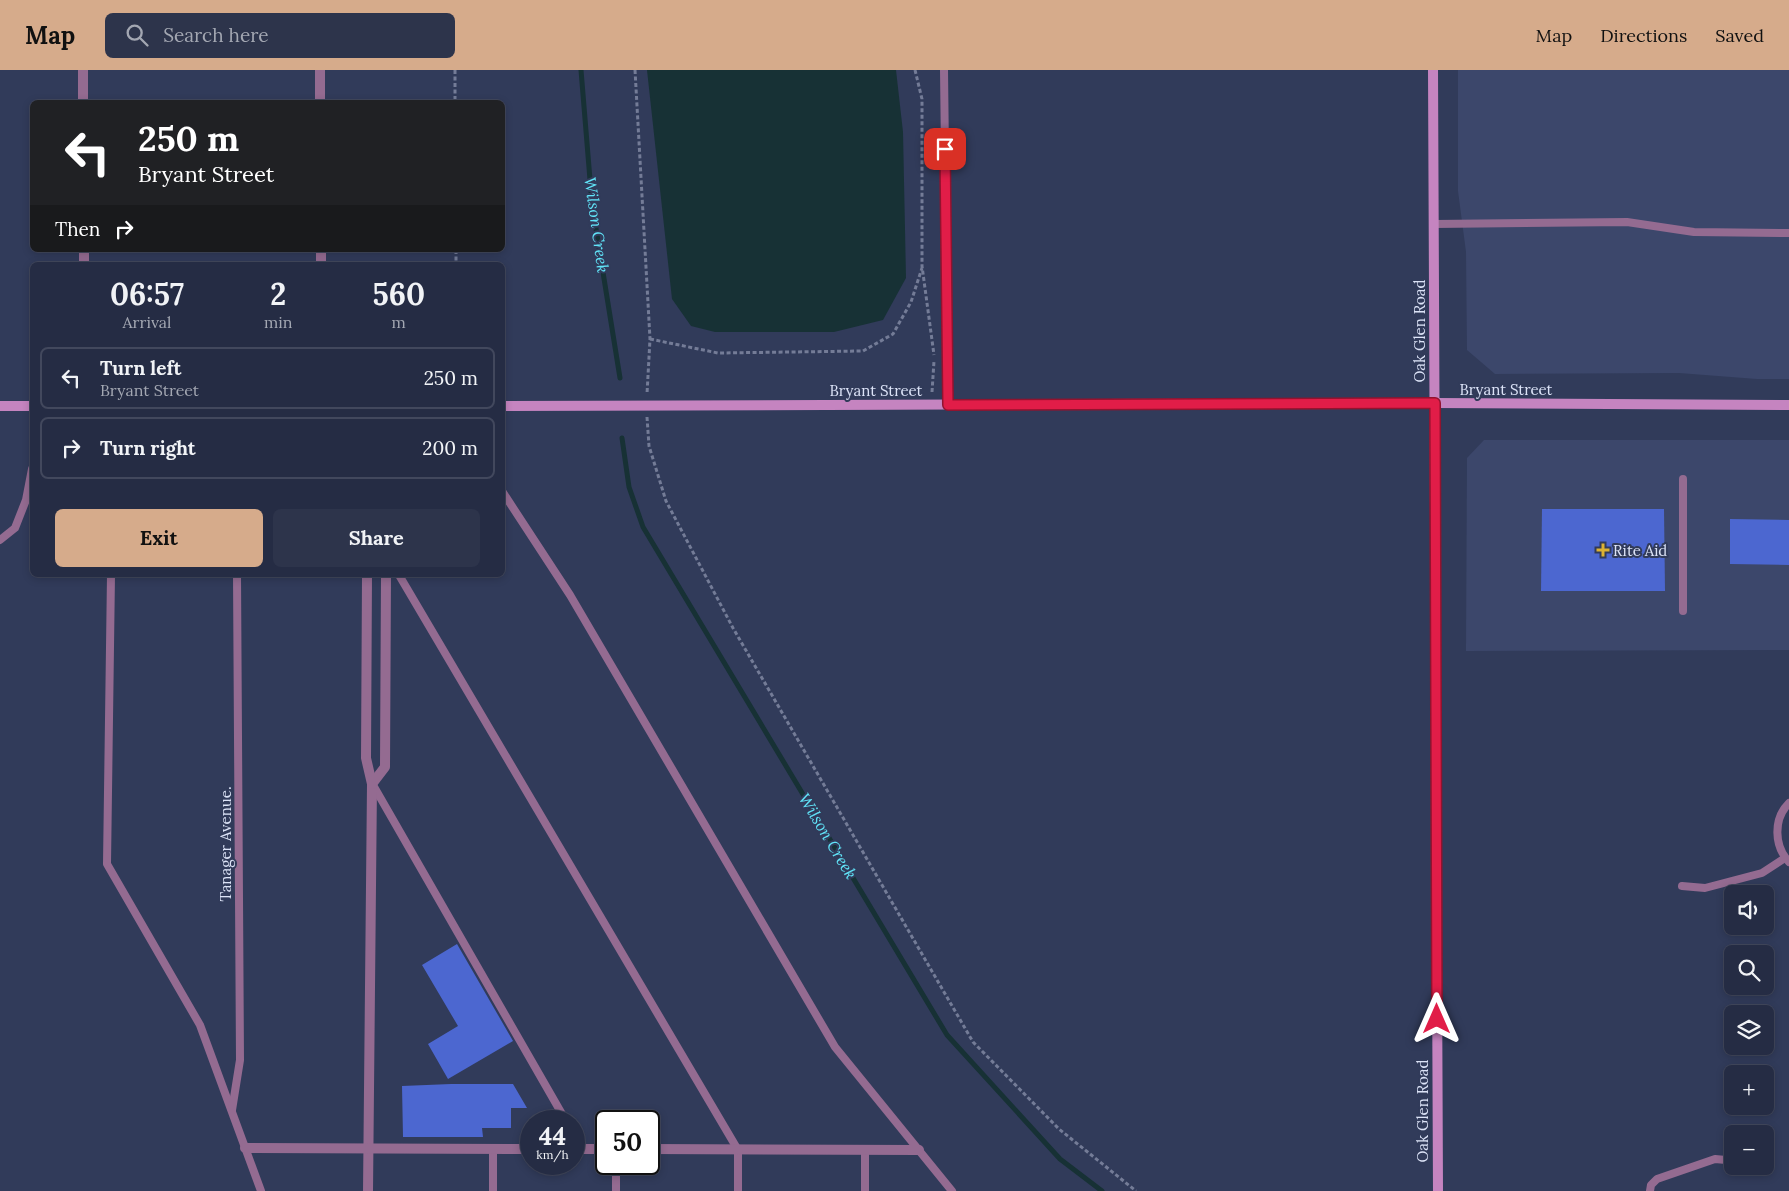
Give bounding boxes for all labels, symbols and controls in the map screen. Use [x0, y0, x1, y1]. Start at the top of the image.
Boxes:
search box [105, 13, 455, 58]
text: Map [25, 20, 75, 51]
icon: search [123, 21, 151, 49]
text: Search here [163, 23, 269, 47]
text: Map [1536, 24, 1572, 47]
text: Directions [1600, 24, 1687, 47]
text: Saved [1715, 24, 1764, 47]
text: 250 m [138, 116, 239, 161]
icon: left [55, 120, 120, 185]
pin [924, 128, 966, 170]
icon: arrive [931, 135, 959, 163]
text: Bryant Street [138, 160, 274, 188]
water label: Wilson Creek [580, 176, 614, 274]
icon: right [110, 215, 138, 243]
text: Then [55, 217, 100, 241]
text: 06:57 [110, 275, 184, 313]
text: 2 [270, 275, 286, 313]
text: 560 [372, 275, 425, 313]
street label: Oak Glen Road [1410, 279, 1429, 383]
text: Arrival [123, 312, 171, 332]
text: min [264, 312, 293, 332]
text: m [392, 312, 406, 332]
text: Turn left [100, 356, 181, 380]
icon: left [57, 364, 85, 392]
text: 250 m [424, 366, 478, 390]
text: Bryant Street [100, 380, 199, 400]
street label: Bryant Street [1460, 380, 1553, 399]
street label: Bryant Street [830, 381, 923, 400]
icon: right [57, 434, 85, 462]
text: Turn right [100, 436, 196, 460]
text: 200 m [422, 436, 478, 460]
button: Exit [55, 509, 263, 567]
button: Share [273, 509, 480, 567]
place label: Rite Aid [1613, 541, 1667, 560]
marker: Rite Aid [1597, 544, 1609, 556]
street label: Tanager Avenue. [216, 786, 235, 902]
water label: Wilson Creek [795, 790, 861, 882]
map controls [1724, 885, 1774, 1175]
button: sound [1724, 885, 1774, 935]
button: search [1724, 945, 1774, 995]
position arrow [1410, 992, 1462, 1044]
button: layers [1724, 1005, 1774, 1055]
street label: Oak Glen Road [1413, 1059, 1432, 1163]
button: + [1724, 1065, 1774, 1115]
speed limit sign: 50 [595, 1110, 660, 1175]
text: 44 [539, 1120, 566, 1152]
button: − [1724, 1125, 1774, 1175]
text: km/h [536, 1147, 569, 1162]

